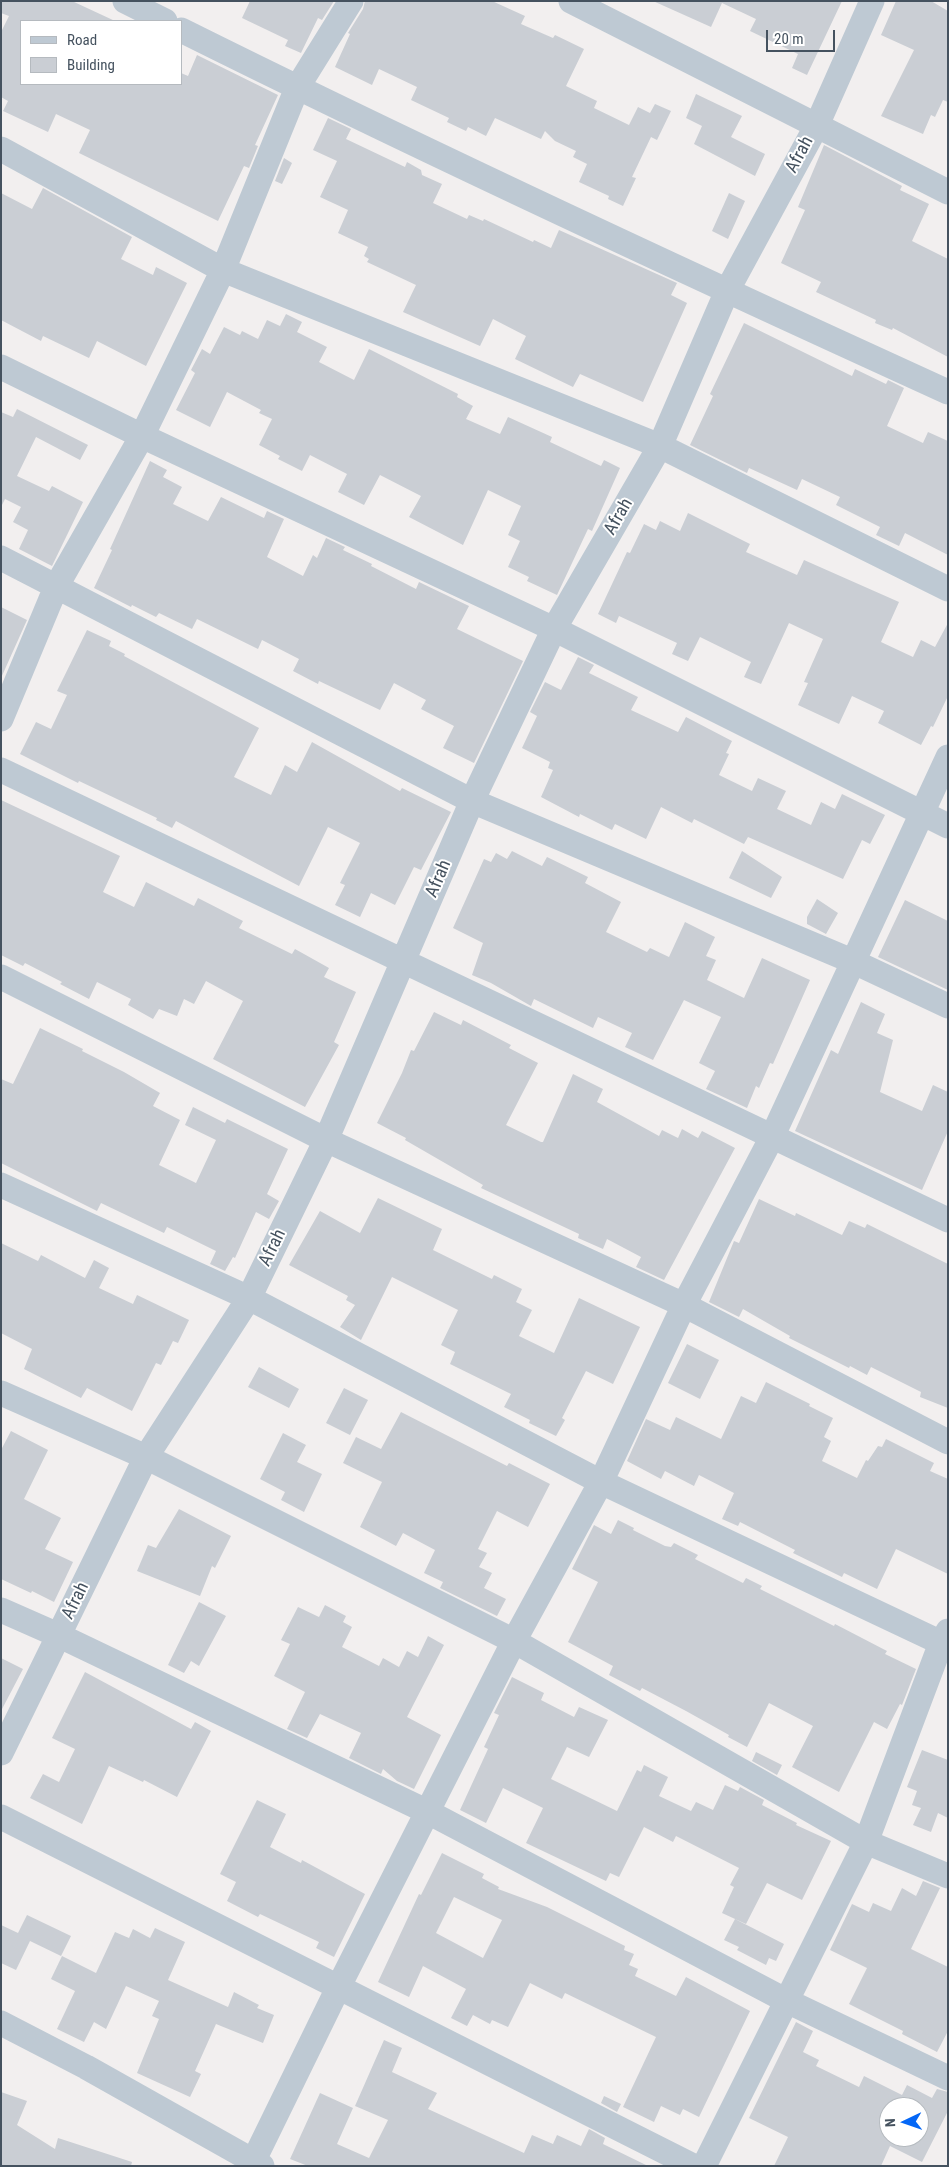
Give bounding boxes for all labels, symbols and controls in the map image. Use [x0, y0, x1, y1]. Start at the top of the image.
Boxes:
legend [20, 20, 182, 85]
scale bar [769, 20, 838, 52]
text: 20 m [774, 30, 804, 48]
text: Road [67, 31, 97, 49]
text: Building [67, 56, 115, 74]
street label: Afrah [781, 133, 819, 177]
street label: Afrah [600, 495, 638, 539]
street label: Afrah [422, 857, 456, 901]
street label: Afrah [255, 1226, 291, 1270]
street label: Afrah [58, 1579, 94, 1623]
north arrow [879, 2097, 929, 2147]
text: N [882, 2118, 898, 2127]

